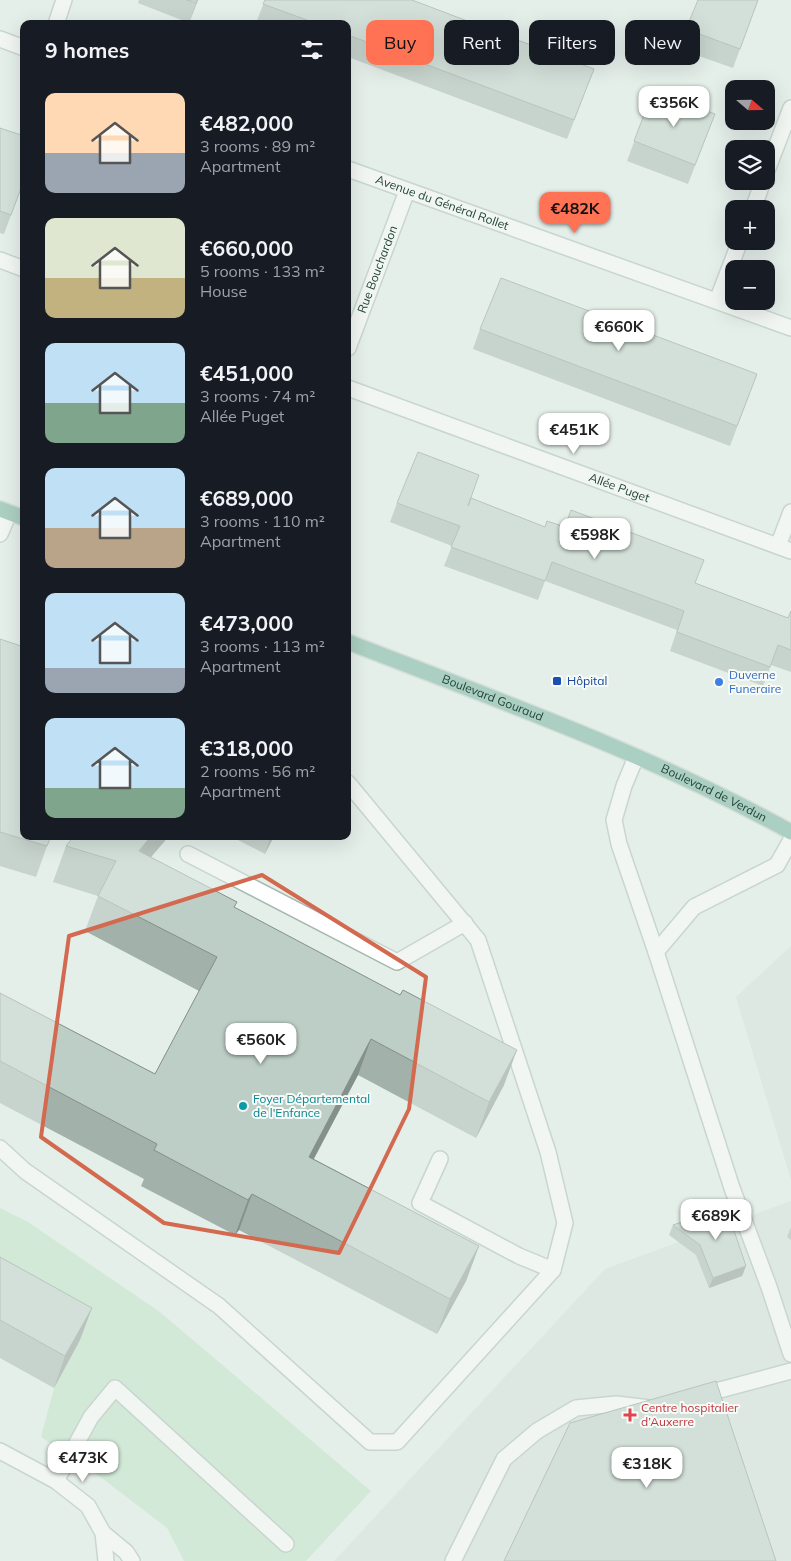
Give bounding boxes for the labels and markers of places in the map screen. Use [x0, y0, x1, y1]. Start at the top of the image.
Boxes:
pin: €356K [639, 86, 709, 128]
pin: €482K [540, 192, 610, 234]
pin: €660K [584, 310, 654, 352]
pin: €451K [539, 412, 609, 455]
pin: €598K [560, 518, 630, 560]
place label: Duverne Funeraire [729, 667, 781, 696]
place label: Hôpital [567, 673, 607, 688]
marker: Hôpital [551, 675, 563, 687]
marker: Duverne Funeraire [713, 676, 725, 688]
pin: €560K [226, 1022, 296, 1065]
place label: Foyer Départemental de l'Enfance [253, 1091, 370, 1120]
marker: Foyer Départemental de l'Enfance [237, 1100, 249, 1112]
pin: €689K [681, 1198, 751, 1241]
place label: Centre hospitalier d’Auxerre [641, 1400, 739, 1429]
marker: Centre hospitalier d’Auxerre [623, 1408, 637, 1422]
pin: €473K [48, 1440, 118, 1483]
pin: €318K [612, 1446, 682, 1489]

